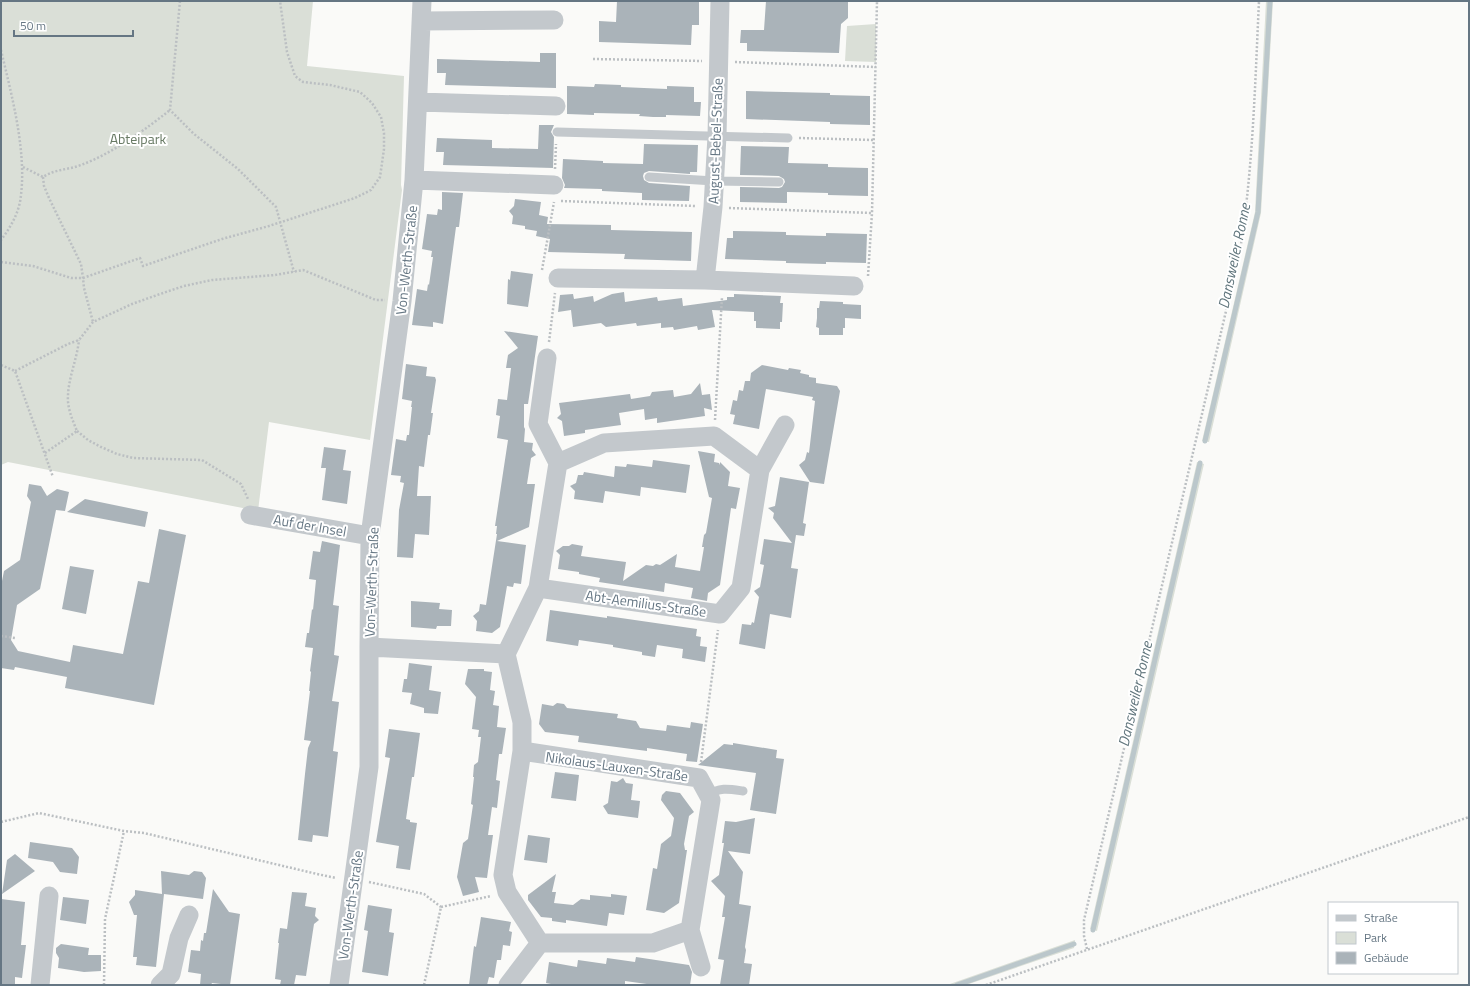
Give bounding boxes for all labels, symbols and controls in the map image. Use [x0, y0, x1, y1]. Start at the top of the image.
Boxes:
scale bar [14, 12, 133, 38]
text: 50 m [20, 16, 46, 35]
street label: August-Bebel-Straße [702, 78, 728, 204]
park label: Abteipark [110, 128, 167, 149]
water label: Dansweiler Ronne [1212, 200, 1257, 311]
street label: Von-Werth-Straße [390, 204, 422, 316]
street label: Auf der Insel [272, 508, 348, 542]
street label: Von-Werth-Straße [359, 527, 383, 637]
street label: Abt-Aemilius-Straße [584, 584, 708, 622]
water label: Dansweiler Ronne [1112, 638, 1158, 749]
street label: Nikolaus-Lauxen-Straße [544, 746, 690, 786]
street label: Von-Werth-Straße [332, 849, 368, 961]
legend [1328, 902, 1458, 974]
text: Straße [1364, 908, 1398, 927]
text: Park [1364, 928, 1387, 947]
text: Gebäude [1364, 948, 1409, 967]

